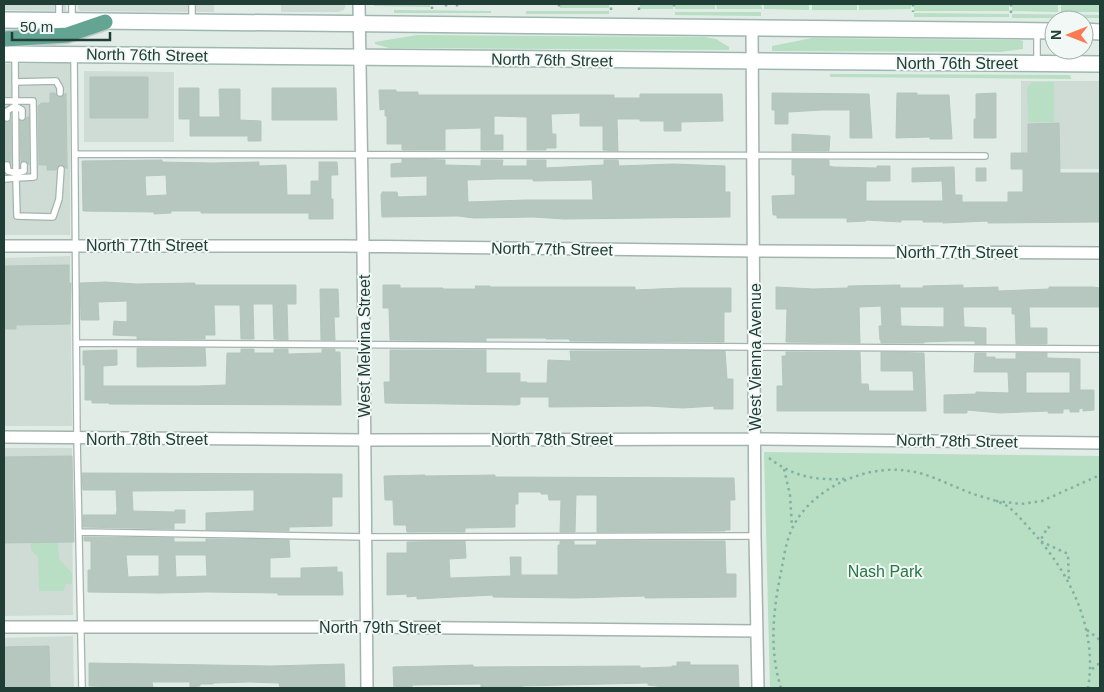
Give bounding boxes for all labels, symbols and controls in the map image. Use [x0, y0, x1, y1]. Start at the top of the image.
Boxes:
scale bar [12, 10, 110, 42]
north arrow [1044, 10, 1094, 60]
text: 50 m [20, 18, 53, 35]
text: N [1048, 30, 1064, 40]
street label: North 76th Street [86, 45, 209, 65]
street label: North 76th Street [491, 50, 614, 70]
street label: North 76th Street [896, 55, 1018, 72]
street label: North 77th Street [86, 237, 208, 254]
street label: North 77th Street [491, 239, 614, 259]
street label: North 77th Street [896, 244, 1018, 261]
street label: West Melvina Street [356, 274, 373, 417]
street label: West Vienna Avenue [747, 283, 764, 431]
street label: North 78th Street [86, 431, 208, 448]
street label: North 78th Street [491, 431, 613, 448]
street label: North 78th Street [896, 431, 1019, 451]
park label: Nash Park [848, 563, 923, 580]
street label: North 79th Street [319, 619, 441, 636]

